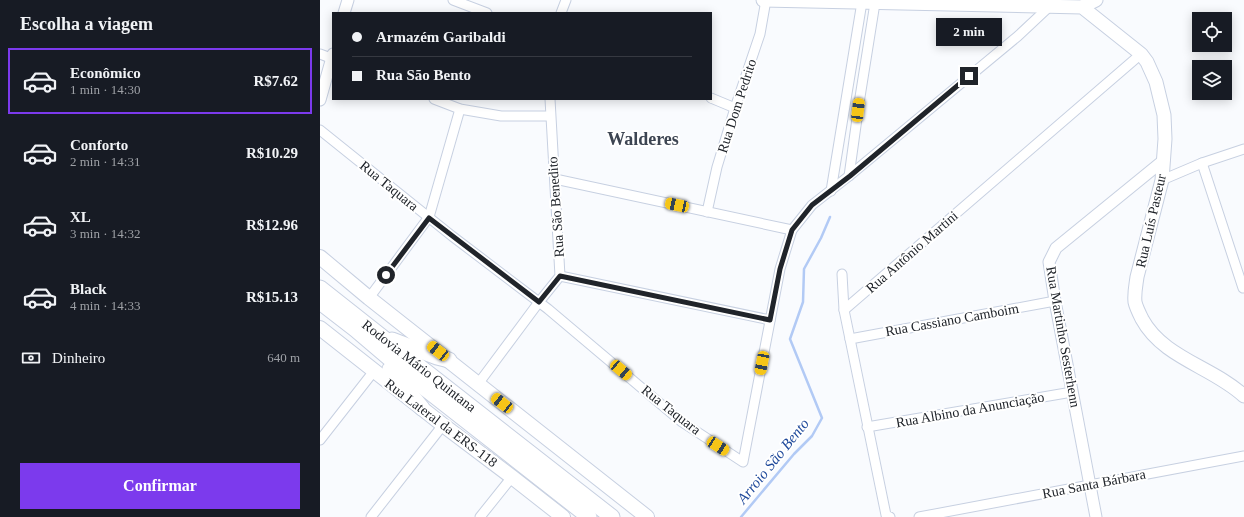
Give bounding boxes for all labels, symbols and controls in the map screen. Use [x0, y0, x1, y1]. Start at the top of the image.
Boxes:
map controls [1192, 12, 1232, 100]
button: locate [1192, 12, 1232, 52]
text: Escolha a viagem [20, 14, 153, 34]
callout: 2 min [936, 18, 1002, 46]
text: 2 min [953, 24, 985, 39]
text: Armazém Garibaldi [376, 29, 506, 45]
street label: Rua Dom Pedrito [715, 57, 759, 155]
button: layers [1192, 60, 1232, 100]
icon: car [22, 63, 58, 99]
text: Econômico [70, 65, 141, 81]
text: Rua São Bento [376, 67, 471, 83]
route end [960, 67, 978, 85]
text: R$7.62 [253, 73, 298, 89]
text: 1 min · 14:30 [70, 82, 140, 97]
car [851, 97, 865, 123]
district label: Walderes [607, 129, 679, 149]
icon: car [22, 135, 58, 171]
text: Conforto [70, 137, 128, 153]
text: R$10.29 [246, 145, 298, 161]
text: 2 min · 14:31 [70, 154, 140, 169]
street label: Rua São Benedito [545, 156, 567, 258]
street label: Rua Taquara [357, 158, 422, 215]
street label: Rua Luís Pasteur [1133, 172, 1169, 269]
car [664, 197, 690, 213]
icon: car [22, 207, 58, 243]
street label: Rua Antônio Martini [863, 208, 961, 296]
text: XL [70, 209, 91, 225]
text: R$12.96 [246, 217, 298, 233]
text: 3 min · 14:32 [70, 226, 140, 241]
street label: Rua Martinho Sesterhenn [1043, 265, 1083, 409]
route start [377, 266, 395, 284]
icon: car [22, 279, 58, 315]
text: Black [70, 281, 107, 297]
text: R$15.13 [246, 289, 298, 305]
text: 4 min · 14:33 [70, 298, 140, 313]
street label: Rua Cassiano Camboim [884, 301, 1020, 339]
street label: Rodovia Mário Quintana [359, 317, 479, 415]
car [425, 339, 451, 363]
icon: cash [20, 347, 42, 369]
text: Dinheiro [52, 350, 105, 366]
text: 640 m [267, 350, 300, 365]
car [754, 350, 770, 376]
car [608, 358, 634, 382]
street label: Rua Lateral da ERS-118 [382, 376, 500, 470]
street label: Rua Taquara [639, 382, 704, 438]
street label: Rua Albino da Anunciação [895, 390, 1045, 430]
car [489, 391, 515, 415]
water label: Arroio São Bento [733, 415, 812, 507]
car [705, 434, 731, 458]
button: Confirmar [20, 463, 300, 509]
street label: Rua Santa Bárbara [1041, 466, 1148, 501]

